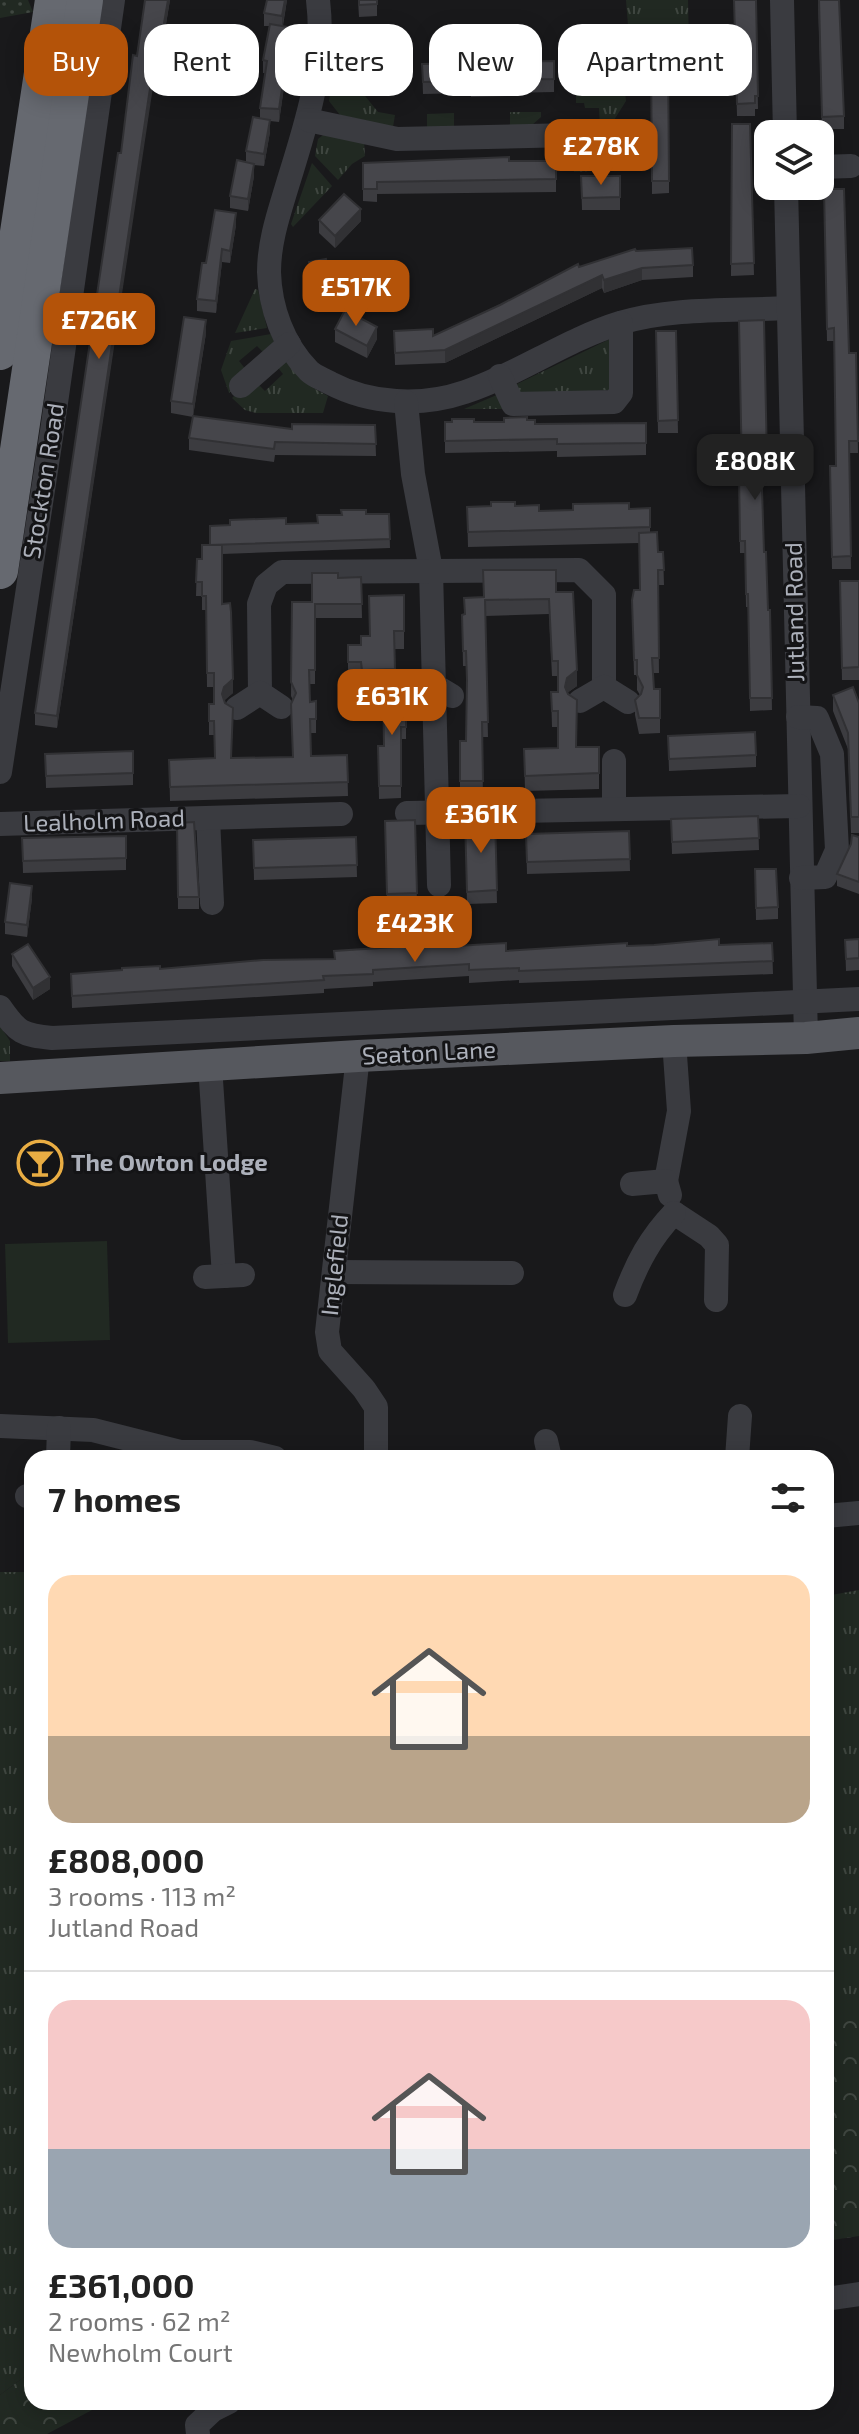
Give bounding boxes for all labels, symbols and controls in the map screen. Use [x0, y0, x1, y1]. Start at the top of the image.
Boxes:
chip: Buy [24, 24, 128, 96]
chip: Rent [144, 24, 259, 96]
chip: Filters [275, 24, 413, 96]
chip: New [429, 24, 542, 96]
chip: Apartment [558, 24, 752, 96]
pin: £278K [545, 119, 657, 187]
map controls [754, 120, 834, 200]
button: layers [754, 120, 834, 200]
text: £278K [563, 129, 639, 160]
pin: £517K [300, 260, 412, 328]
text: £517K [320, 270, 392, 301]
pin: £726K [43, 293, 155, 361]
text: £726K [61, 303, 137, 334]
street label: Stockton Road [16, 401, 69, 561]
pin: £808K [699, 434, 811, 502]
text: £808K [715, 444, 795, 475]
street label: Jutland Road [778, 542, 809, 682]
pin: £631K [336, 669, 448, 737]
text: £631K [355, 679, 429, 710]
pin: £361K [425, 787, 537, 855]
text: £361K [444, 797, 518, 828]
street label: Lealholm Road [23, 802, 185, 837]
pin: £423K [359, 896, 471, 964]
text: £423K [376, 906, 454, 937]
street label: Seaton Lane [361, 1034, 497, 1069]
bar icon: The Owton Lodge [16, 1139, 64, 1187]
place label: The Owton Lodge [71, 1147, 268, 1176]
street label: Inglefield [314, 1213, 353, 1317]
icon: filters [766, 1476, 810, 1520]
text: 7 homes [48, 1478, 181, 1519]
icon: home [357, 1627, 501, 1771]
text: £808,000 [48, 1839, 204, 1880]
text: 3 rooms · 113 m² [48, 1880, 236, 1911]
text: Jutland Road [48, 1911, 199, 1942]
icon: home [357, 2052, 501, 2196]
text: £361,000 [48, 2264, 195, 2305]
text: 2 rooms · 62 m² [48, 2305, 231, 2336]
text: Newholm Court [48, 2336, 233, 2367]

